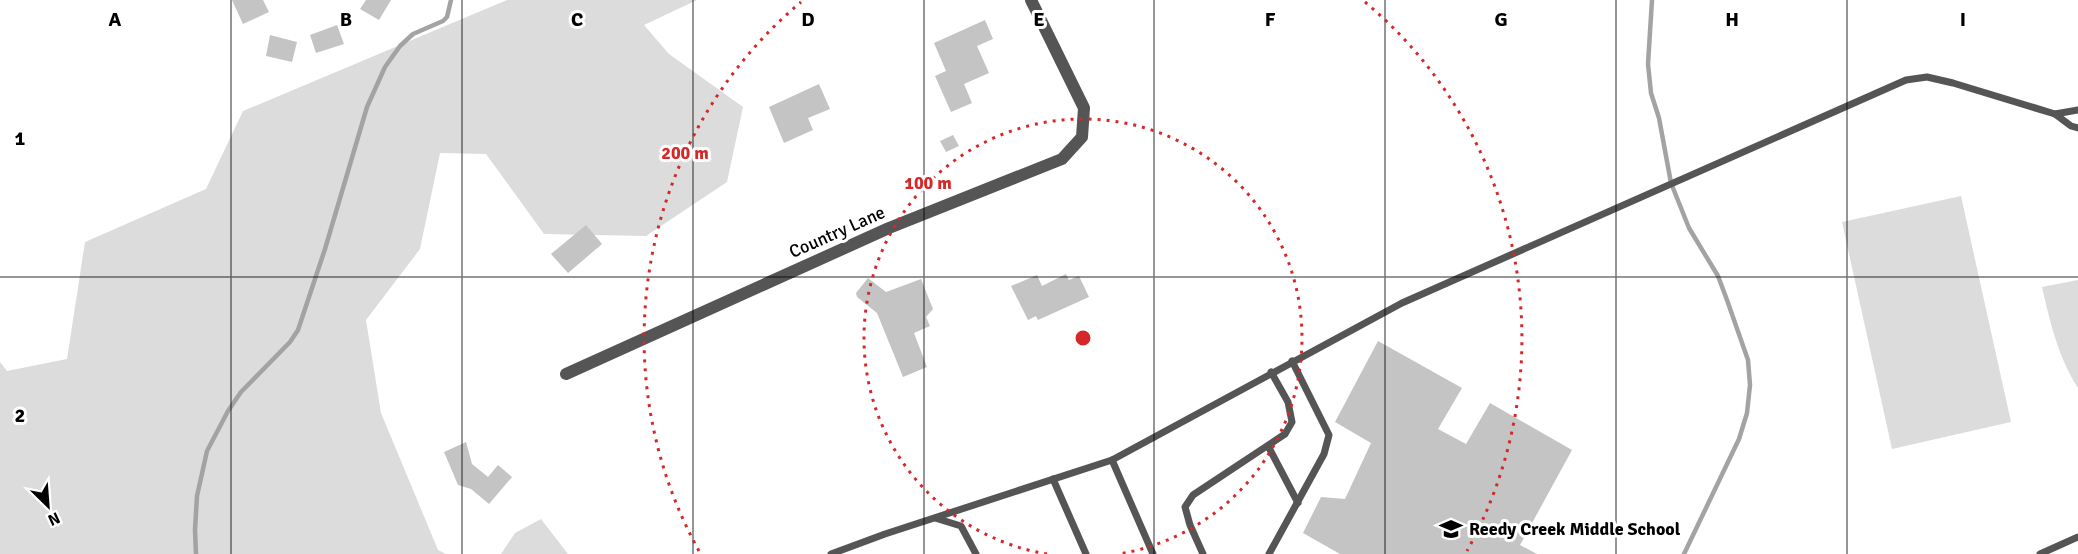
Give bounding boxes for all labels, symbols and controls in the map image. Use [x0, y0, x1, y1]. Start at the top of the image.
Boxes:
text: A [109, 7, 122, 32]
text: B [340, 7, 352, 32]
text: C [571, 7, 583, 32]
text: D [801, 7, 815, 32]
text: E [1033, 7, 1045, 32]
text: F [1265, 7, 1276, 32]
text: G [1494, 7, 1508, 32]
text: H [1725, 7, 1739, 32]
text: I [1960, 7, 1966, 32]
text: 1 [15, 126, 26, 151]
text: 200 m [661, 142, 709, 164]
text: 100 m [904, 172, 952, 194]
street label: Country Lane [786, 201, 888, 263]
centre of rings [1073, 328, 1093, 348]
text: 2 [15, 403, 25, 428]
north arrow [18, 476, 78, 536]
text: N [45, 507, 63, 530]
school or university icon: Reedy Creek Middle School [1438, 516, 1464, 542]
place label: Reedy Creek Middle School [1469, 518, 1681, 540]

